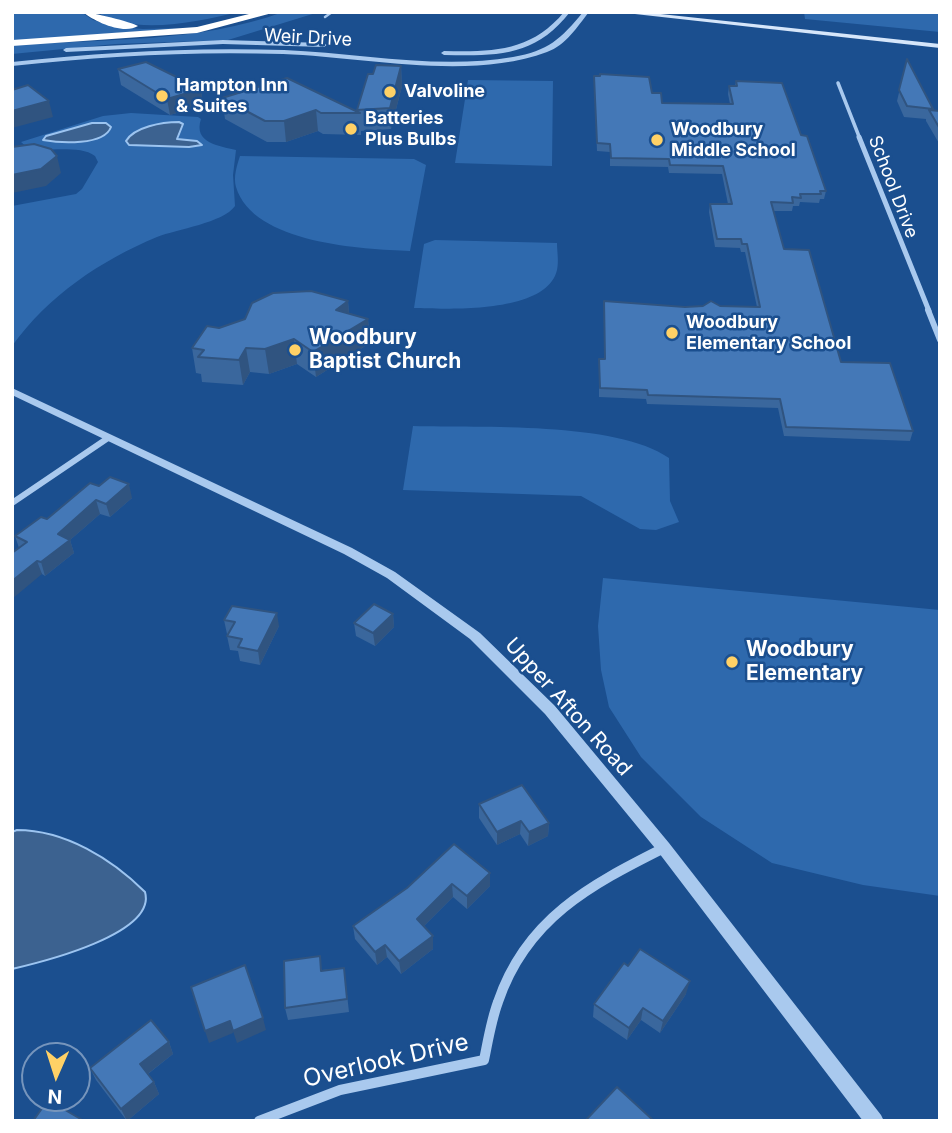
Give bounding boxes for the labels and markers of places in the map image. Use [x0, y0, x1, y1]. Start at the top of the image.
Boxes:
place label: Hampton Inn & Suites [176, 75, 288, 118]
place label: Valvoline [404, 81, 485, 103]
marker: Valvoline [382, 84, 398, 100]
marker: Hampton Inn & Suites [154, 88, 170, 104]
place label: Batteries Plus Bulbs [365, 108, 457, 150]
place label: Woodbury Middle School [671, 119, 796, 162]
marker: Batteries Plus Bulbs [343, 121, 359, 137]
marker: Woodbury Middle School [649, 132, 665, 148]
place label: Woodbury Elementary School [686, 312, 851, 354]
place label: Woodbury Baptist Church [309, 325, 461, 375]
marker: Woodbury Elementary School [664, 325, 680, 341]
marker: Woodbury Baptist Church [287, 342, 303, 358]
place label: Woodbury Elementary [746, 637, 863, 687]
marker: Woodbury Elementary [724, 654, 740, 670]

